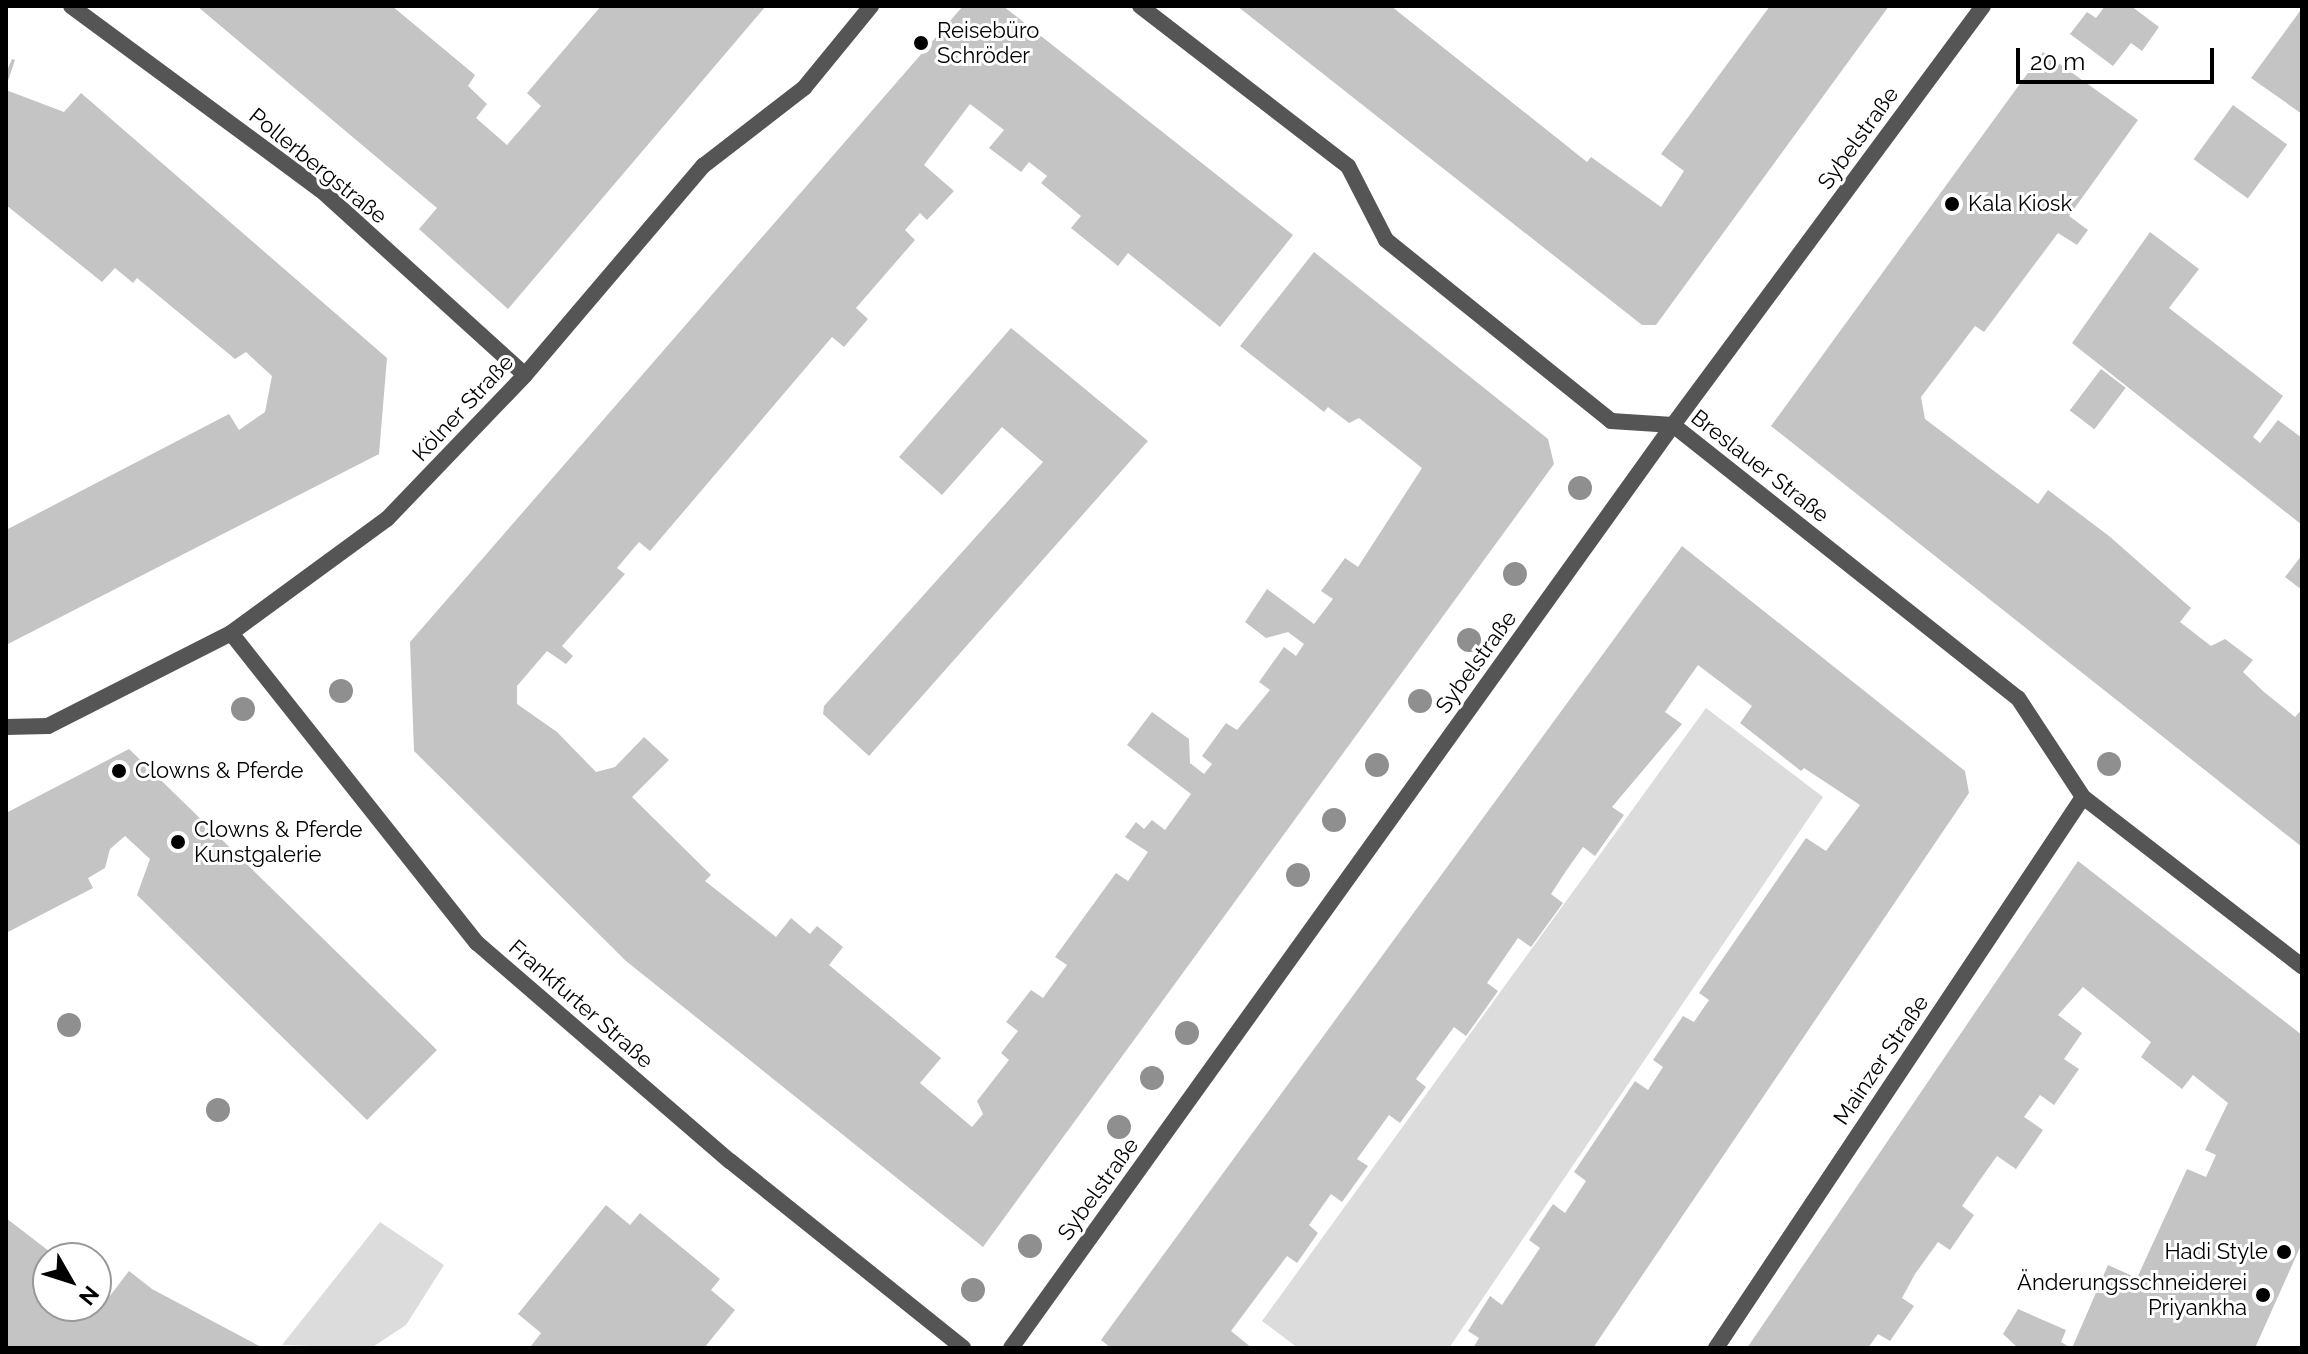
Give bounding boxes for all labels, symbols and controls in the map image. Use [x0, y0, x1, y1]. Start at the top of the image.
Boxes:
place label: Reisebüro Schröder [937, 17, 1039, 68]
scale bar [2020, 32, 2218, 82]
marker: Reisebüro Schröder [912, 34, 930, 52]
text: 20 m [2030, 47, 2085, 76]
street label: Sybelstraße [1812, 82, 1904, 194]
street label: Pollerbergstraße [244, 102, 392, 230]
place label: Kala Kiosk [1968, 191, 2072, 217]
marker: Kala Kiosk [1943, 195, 1961, 213]
street label: Kölner Straße [407, 349, 519, 467]
street label: Breslauer Straße [1686, 404, 1834, 528]
street label: Sybelstraße [1430, 606, 1522, 718]
place label: Clowns & Pferde [135, 758, 304, 784]
marker: Clowns & Pferde [110, 762, 128, 780]
place label: Clowns & Pferde Kunstgalerie [194, 816, 363, 868]
marker: Clowns & Pferde Kunstgalerie [169, 833, 187, 851]
street label: Frankfurter Straße [503, 934, 659, 1074]
street label: Mainzer Straße [1828, 990, 1934, 1130]
street label: Sybelstraße [1052, 1133, 1144, 1245]
place label: Hadi Style [2164, 1239, 2268, 1265]
north arrow [32, 1242, 112, 1322]
marker: Hadi Style [2275, 1243, 2293, 1261]
place label: Änderungsschneiderei Priyankha [2017, 1269, 2247, 1320]
text: N [74, 1281, 104, 1311]
marker: Änderungsschneiderei Priyankha [2254, 1286, 2272, 1304]

